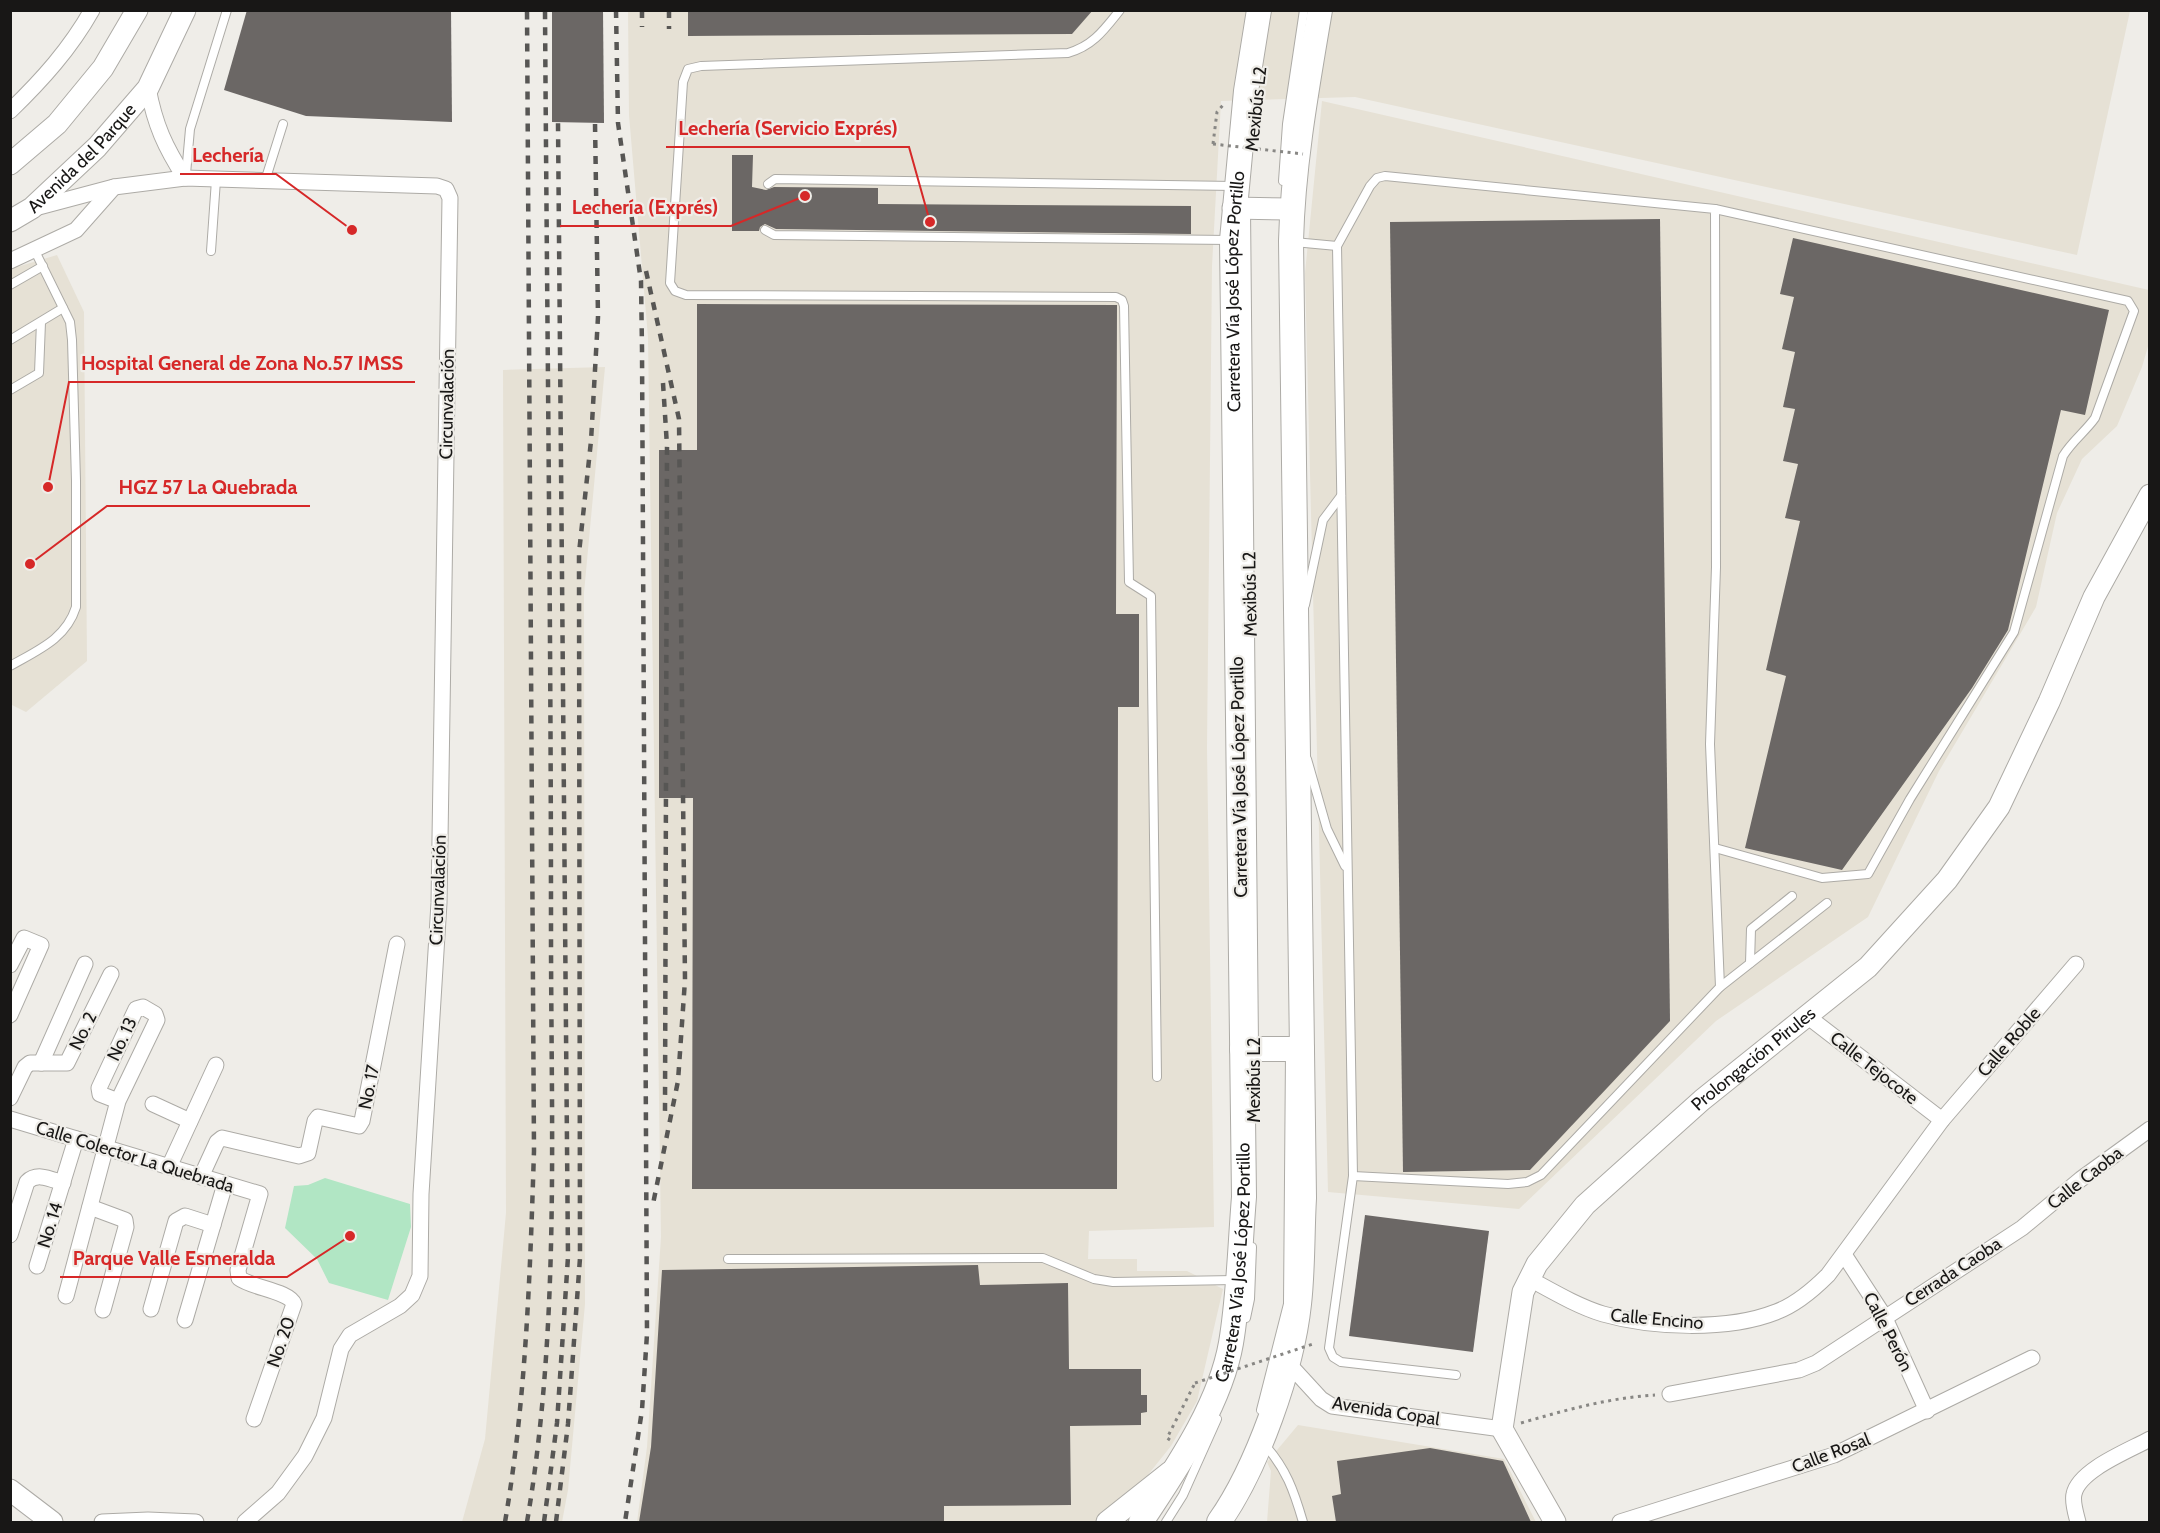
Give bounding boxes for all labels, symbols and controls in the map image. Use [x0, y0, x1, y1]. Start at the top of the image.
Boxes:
street label: Mexibús L2 [1241, 65, 1271, 153]
street label: Avenida del Parque [23, 99, 141, 218]
callout: Lechería (Servicio Exprés) [666, 109, 909, 147]
text: Lechería (Servicio Exprés) [678, 116, 898, 140]
callout: Lechería [180, 136, 276, 174]
text: Lechería [192, 143, 264, 167]
street label: Carretera Vía José López Portillo [1221, 170, 1249, 412]
callout: Lechería (Exprés) [560, 188, 731, 226]
text: Lechería (Exprés) [572, 195, 718, 219]
callout: Hospital General de Zona No.57 IMSS [69, 344, 415, 382]
street label: Circunvalación [435, 349, 459, 459]
text: Hospital General de Zona No.57 IMSS [81, 351, 403, 375]
callout: HGZ 57 La Quebrada [107, 468, 310, 506]
text: HGZ 57 La Quebrada [119, 475, 297, 499]
street label: Mexibús L2 [1238, 551, 1262, 637]
street label: Carretera Vía José López Portillo [1226, 656, 1252, 898]
street label: Circunvalación [425, 834, 451, 946]
street label: Prolongación Pirules [1687, 1002, 1820, 1115]
street label: Calle Roble [1973, 1003, 2045, 1081]
street label: No. 2 [64, 1008, 102, 1054]
street label: No. 13 [102, 1014, 142, 1064]
street label: Calle Tejocote [1826, 1027, 1922, 1109]
street label: Mexibús L2 [1243, 1037, 1265, 1123]
street label: No. 17 [354, 1063, 384, 1111]
street label: Calle Colector La Quebrada [33, 1116, 237, 1198]
street label: Carretera Vía José López Portillo [1210, 1142, 1255, 1385]
street label: Calle Caoba [2043, 1142, 2127, 1214]
street label: No. 14 [33, 1200, 67, 1250]
street label: Cerrada Caoba [1901, 1232, 2006, 1311]
callout: Parque Valle Esmeralda [60, 1239, 287, 1277]
text: Parque Valle Esmeralda [73, 1246, 275, 1270]
street label: Calle Perón [1859, 1289, 1917, 1375]
street label: Calle Encino [1610, 1304, 1704, 1334]
street label: No. 20 [262, 1314, 300, 1370]
street label: Avenida Copal [1331, 1392, 1442, 1430]
street label: Calle Rosal [1789, 1428, 1874, 1478]

